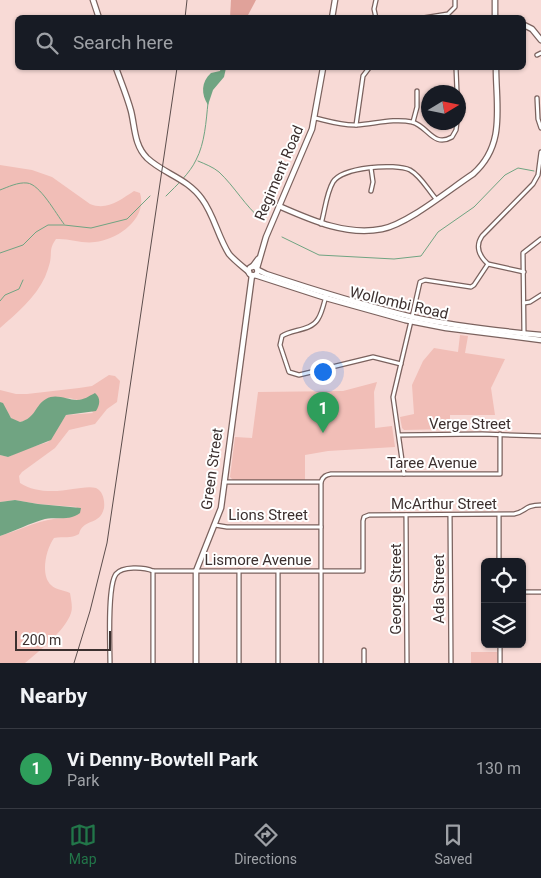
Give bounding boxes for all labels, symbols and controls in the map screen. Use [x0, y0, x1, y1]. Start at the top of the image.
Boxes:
search box [15, 15, 526, 70]
icon: search [33, 29, 61, 57]
text: Search here [73, 31, 173, 54]
north arrow [421, 85, 466, 130]
street label: Regiment Road [251, 123, 307, 223]
street label: Wollombi Road [348, 283, 450, 323]
your location [310, 359, 336, 385]
pin: 1 [307, 392, 339, 433]
street label: Verge Street [429, 415, 511, 433]
street label: Green Street [197, 427, 227, 511]
street label: Taree Avenue [387, 454, 477, 472]
street label: McArthur Street [391, 495, 497, 513]
street label: Lions Street [228, 506, 308, 524]
street label: George Street [387, 543, 405, 635]
street label: Lismore Avenue [205, 551, 311, 569]
street label: Ada Street [430, 554, 448, 624]
map controls [481, 558, 526, 648]
button: locate [481, 558, 526, 603]
button: layers [481, 603, 526, 648]
scale bar [15, 628, 111, 651]
text: 200 m [22, 632, 61, 648]
text: Nearby [20, 684, 87, 708]
text: Vi Denny-Bowtell Park [67, 748, 258, 771]
text: 1 [31, 759, 41, 778]
text: 130 m [476, 759, 521, 778]
text: Park [67, 771, 99, 790]
tab: Map [69, 821, 97, 867]
tab: Directions [234, 821, 297, 867]
tab: Saved [434, 821, 472, 867]

